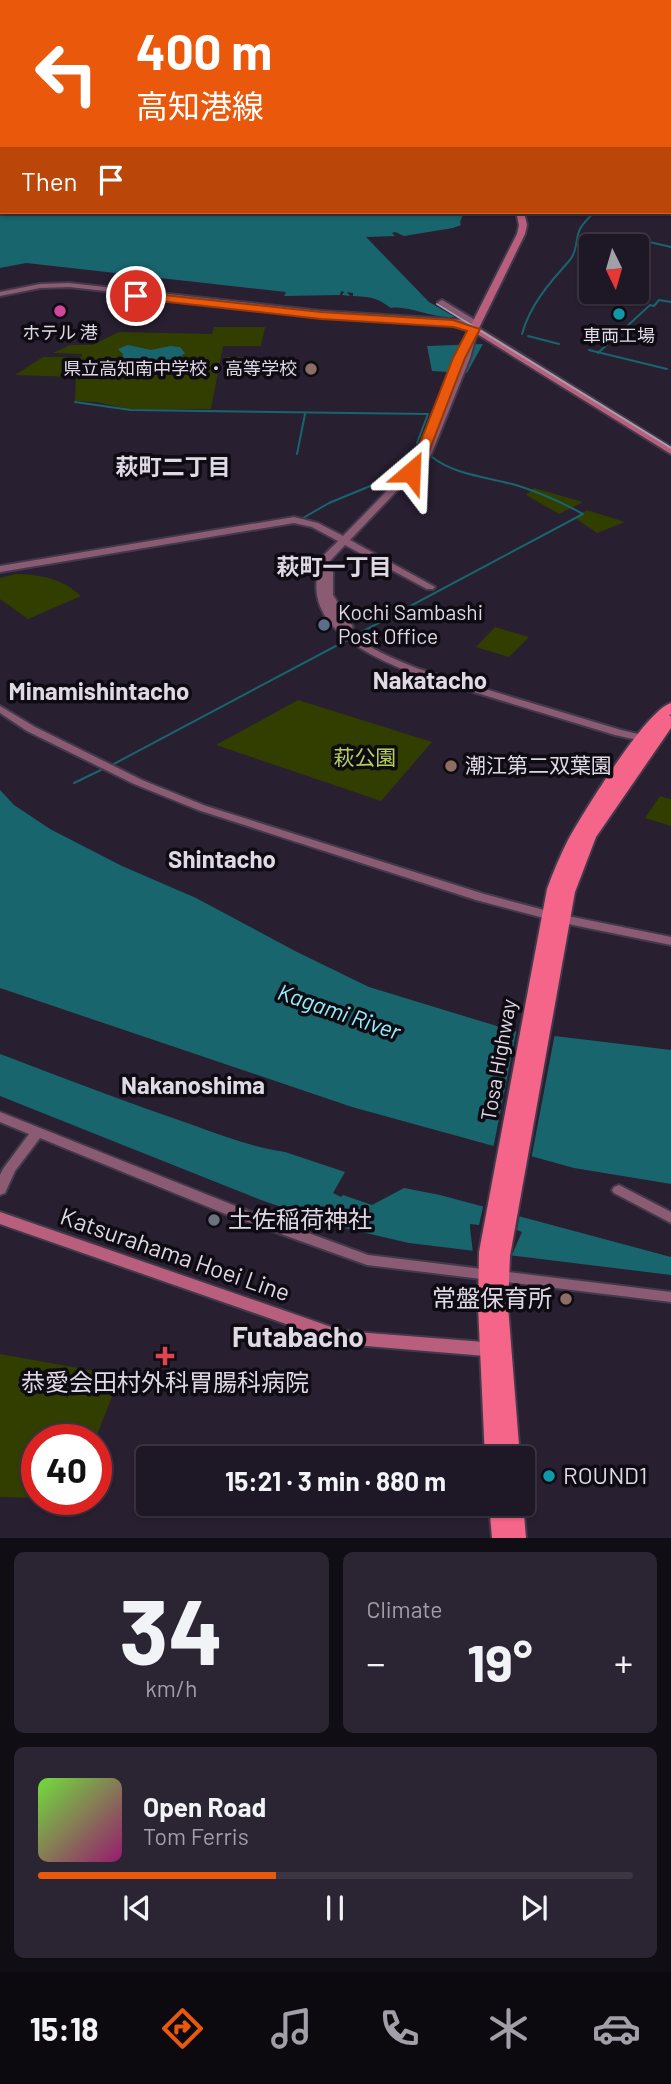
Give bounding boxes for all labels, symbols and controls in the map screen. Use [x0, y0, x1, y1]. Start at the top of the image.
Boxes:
text: 400 m [136, 21, 272, 80]
icon: left [21, 28, 112, 119]
text: 高知港線 [136, 86, 264, 124]
icon: arrive [92, 161, 130, 199]
text: Then [21, 165, 78, 196]
north arrow [579, 234, 649, 304]
map controls [579, 234, 649, 304]
pin [106, 266, 166, 326]
icon: arrive [117, 277, 155, 315]
marker: ホテル 港 [52, 303, 68, 319]
marker: 車両工場 [611, 306, 627, 322]
place label: ホテル 港 [22, 321, 98, 343]
place label: 車両工場 [583, 324, 655, 346]
place label: 県立高知南中学校・高等学校 [63, 357, 297, 379]
marker: 県立高知南中学校・高等学校 [303, 361, 319, 377]
position arrow [374, 435, 448, 509]
district label: 萩町二丁目 [116, 452, 231, 480]
district label: 萩町一丁目 [277, 552, 392, 580]
place label: Kochi Sambashi Post Office [338, 599, 483, 648]
marker: Kochi Sambashi Post Office [316, 617, 332, 633]
district label: Nakatacho [373, 665, 487, 694]
district label: Minamishintacho [9, 676, 189, 705]
park label: 萩公園 [334, 744, 397, 769]
place label: 潮江第二双葉園 [465, 752, 612, 777]
marker: 潮江第二双葉園 [443, 758, 459, 774]
district label: Shintacho [168, 844, 276, 873]
water label: Kagami River [274, 977, 405, 1045]
street label: Tosa Highway [474, 996, 521, 1123]
district label: Nakanoshima [121, 1070, 265, 1099]
street label: Katsurahama Hoei Line [57, 1201, 294, 1306]
place label: 土佐稲荷神社 [228, 1204, 372, 1233]
marker: 土佐稲荷神社 [206, 1212, 222, 1228]
place label: 常盤保育所 [432, 1283, 552, 1312]
marker: 常盤保育所 [558, 1291, 574, 1307]
district label: Futabacho [232, 1319, 364, 1353]
marker: 恭愛会田村外科胃腸科病院 [155, 1346, 175, 1366]
place label: 恭愛会田村外科胃腸科病院 [21, 1367, 309, 1396]
speed limit sign: 40 [21, 1424, 112, 1515]
place label: ROUND1 [563, 1460, 647, 1489]
text: 15:21 · 3 min · 880 m [225, 1465, 446, 1496]
marker: ROUND1 [541, 1468, 557, 1484]
text: 34 [119, 1574, 223, 1683]
text: Climate [367, 1595, 443, 1623]
text: 19° [467, 1630, 533, 1692]
text: − [367, 1639, 386, 1685]
text: + [614, 1639, 633, 1685]
text: km/h [145, 1674, 197, 1702]
text: Open Road [143, 1791, 266, 1822]
text: Tom Ferris [143, 1822, 249, 1850]
icon: previous [118, 1889, 156, 1927]
icon: pause [316, 1889, 354, 1927]
icon: next [515, 1889, 553, 1927]
icon: directions [158, 2004, 207, 2053]
icon: music [267, 2004, 316, 2053]
icon: phone [375, 2004, 424, 2053]
icon: climate [484, 2004, 533, 2053]
icon: car [592, 2004, 641, 2053]
text: 15:18 [30, 2009, 99, 2047]

